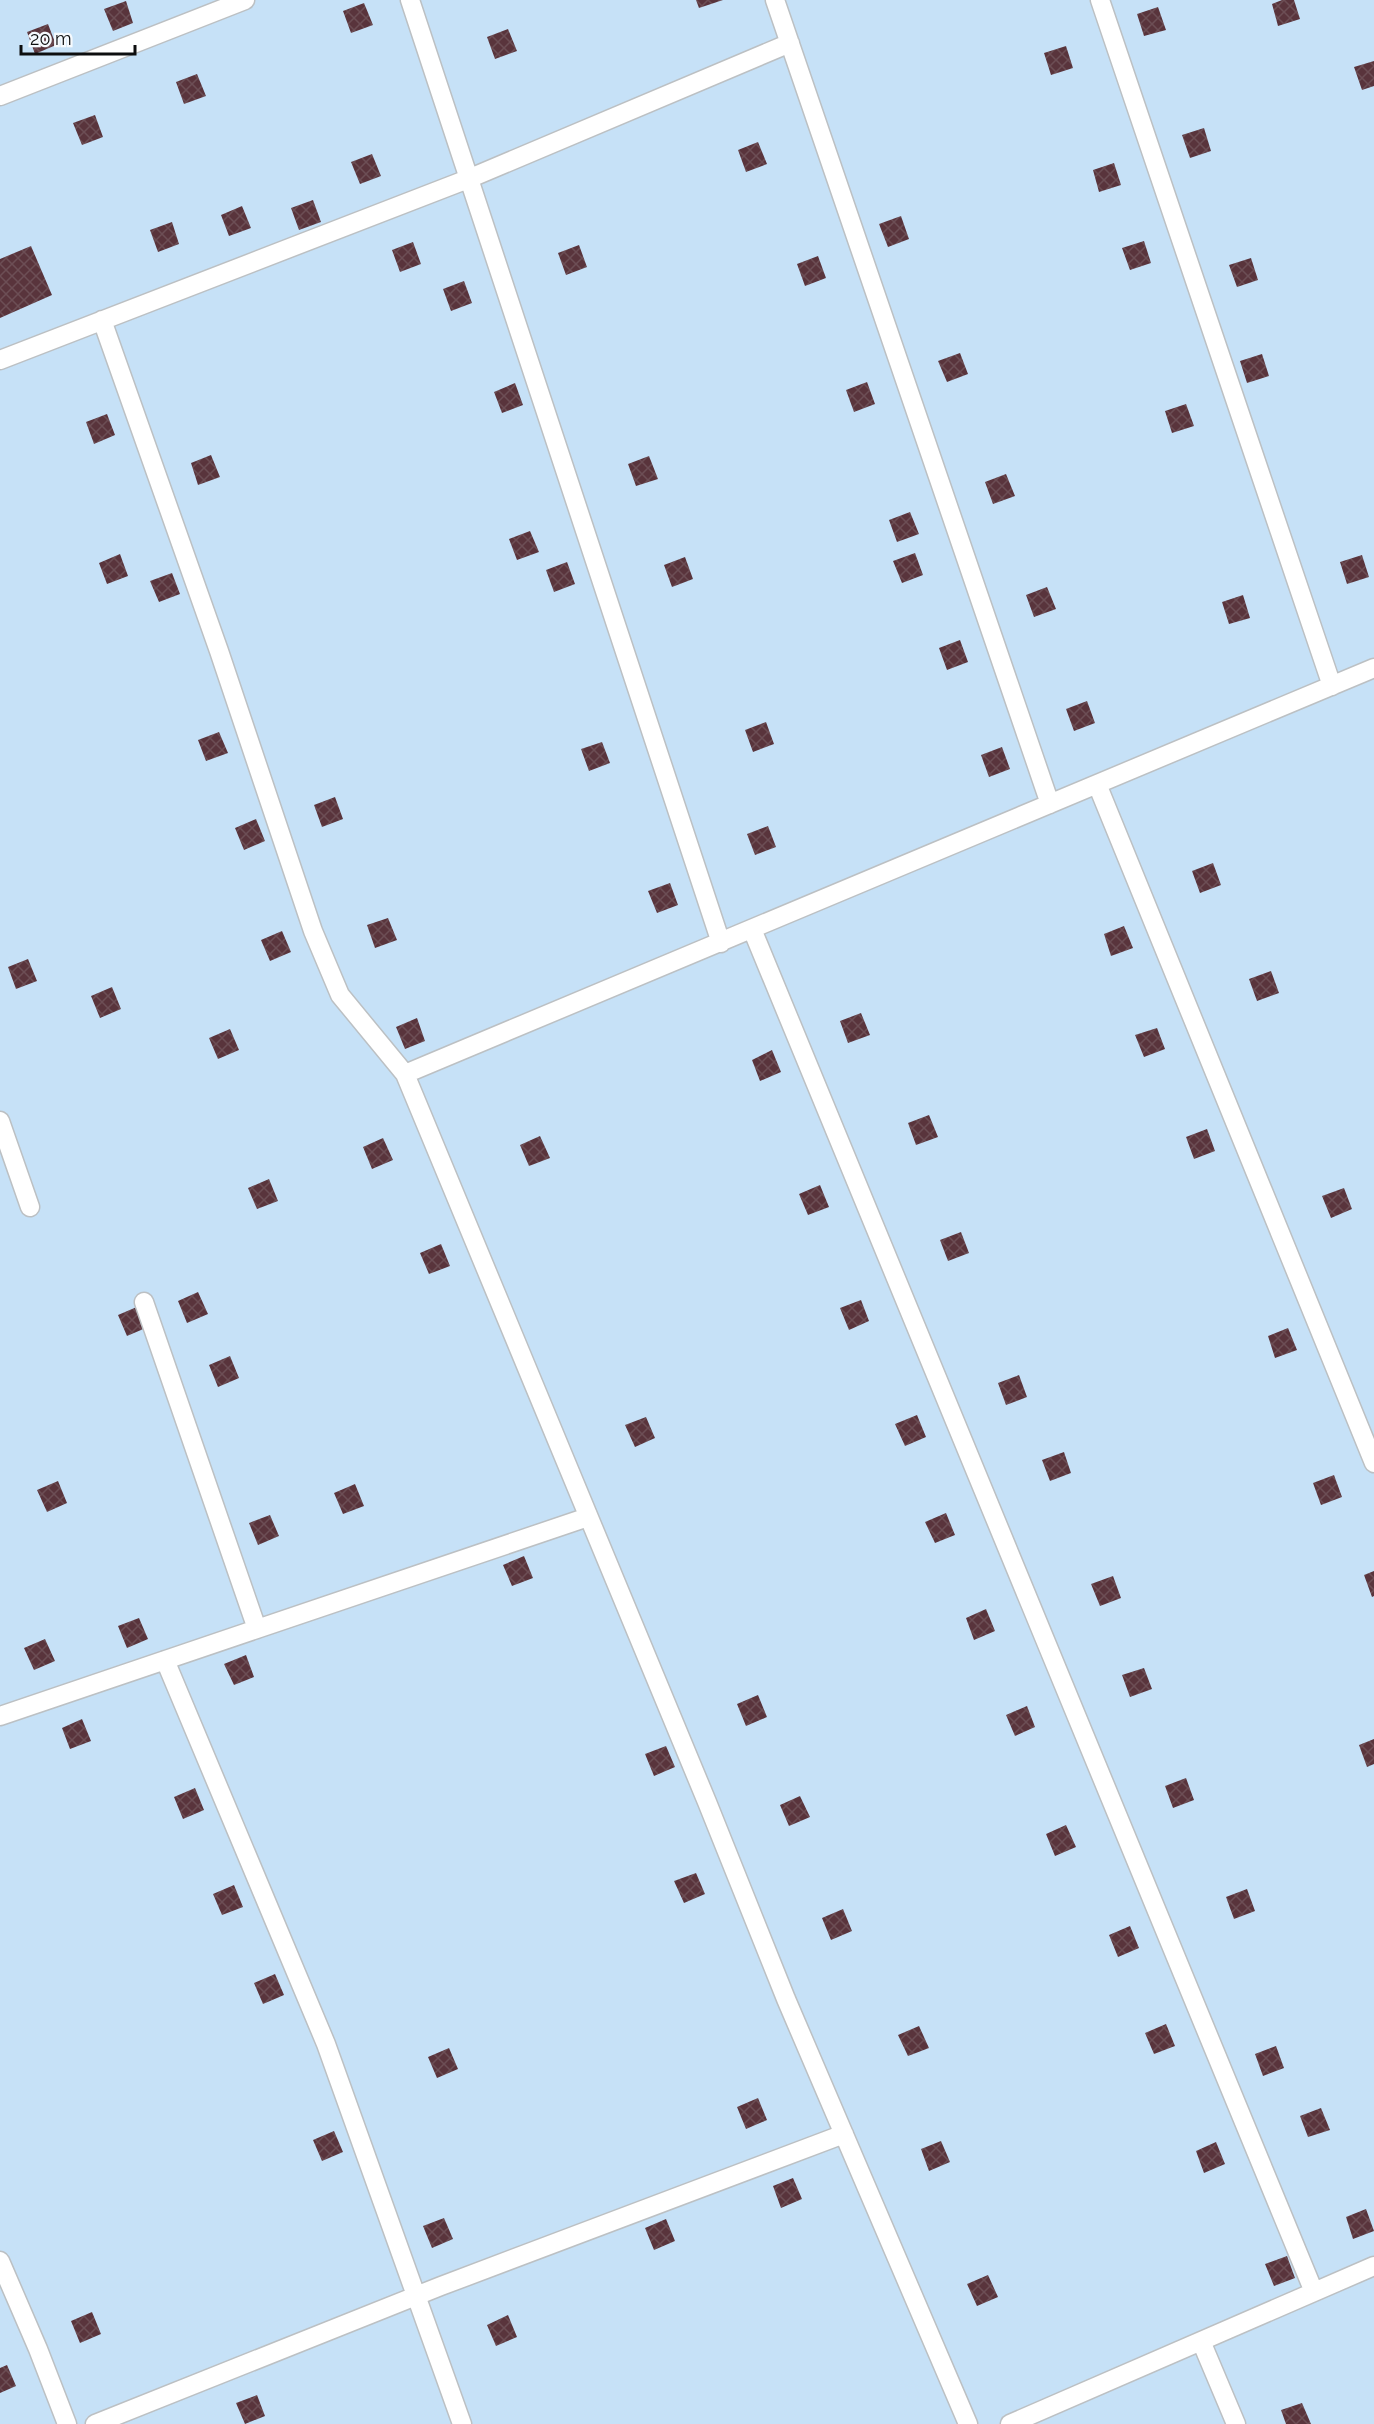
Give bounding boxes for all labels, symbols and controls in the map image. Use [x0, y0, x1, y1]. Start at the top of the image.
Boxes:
scale bar [21, 18, 135, 56]
text: 20 m [30, 28, 72, 49]

